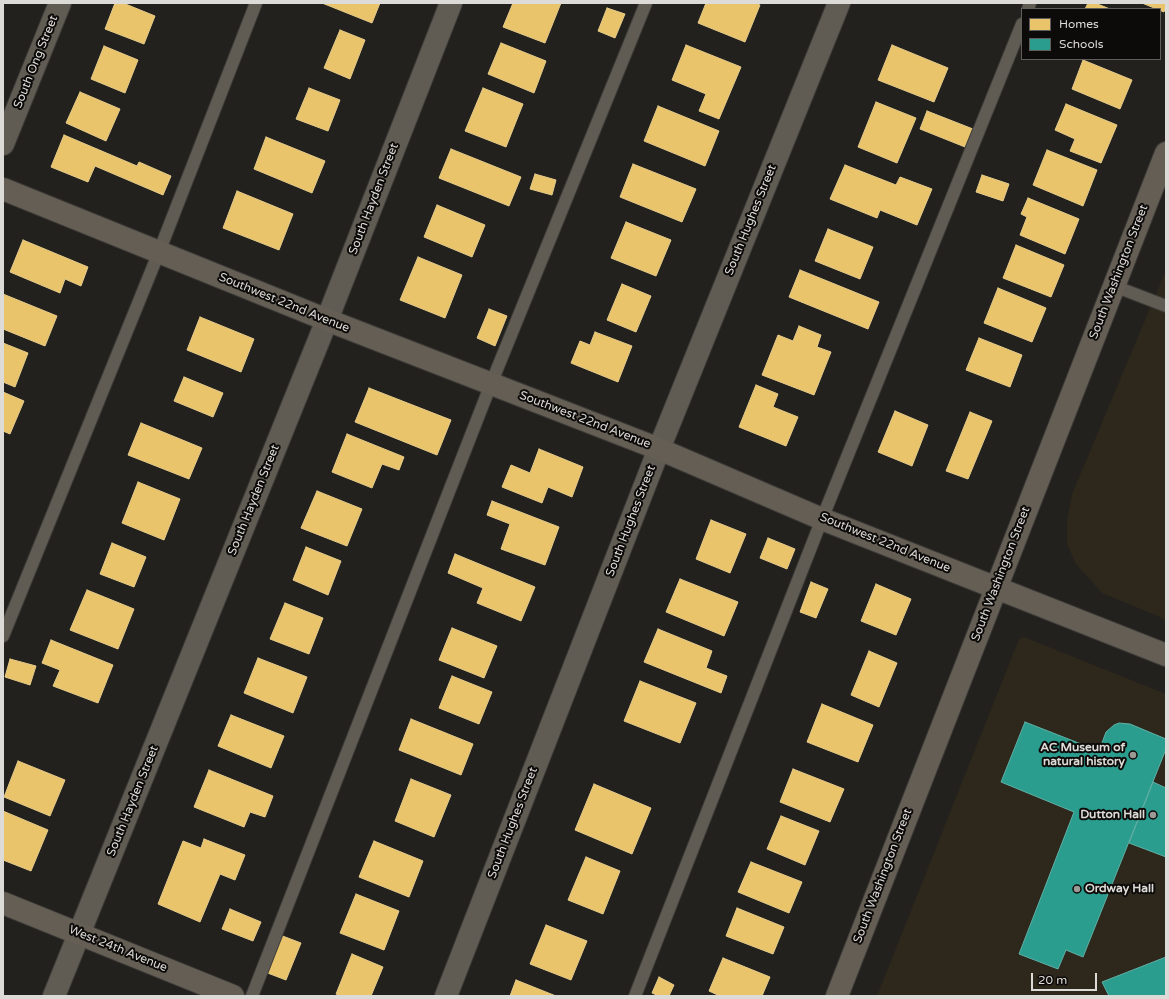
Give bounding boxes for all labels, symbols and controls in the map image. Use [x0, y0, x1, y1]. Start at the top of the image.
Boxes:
legend [1021, 8, 1161, 60]
street label: South Ong Street [11, 13, 61, 111]
text: Homes [1059, 17, 1099, 31]
text: Schools [1059, 37, 1103, 51]
street label: South Hayden Street [346, 141, 402, 257]
street label: South Hughes Street [722, 163, 780, 277]
street label: South Washington Street [1087, 203, 1151, 341]
street label: Southwest 22nd Avenue [217, 270, 351, 336]
street label: Southwest 22nd Avenue [517, 388, 653, 452]
street label: South Hayden Street [225, 443, 283, 557]
street label: South Hughes Street [603, 463, 659, 579]
street label: South Washington Street [969, 505, 1033, 643]
street label: Southwest 22nd Avenue [818, 510, 952, 576]
place label: AC Museum of natural history [1040, 741, 1125, 769]
street label: South Hayden Street [104, 744, 162, 858]
marker: AC Museum of natural history [1128, 750, 1138, 760]
street label: South Hughes Street [485, 765, 541, 881]
street label: South Washington Street [851, 807, 915, 945]
place label: Dutton Hall [1080, 808, 1145, 822]
marker: Dutton Hall [1148, 810, 1158, 820]
place label: Ordway Hall [1085, 882, 1154, 896]
marker: Ordway Hall [1072, 884, 1082, 894]
street label: West 24th Avenue [67, 923, 169, 975]
scale bar [1033, 965, 1099, 991]
text: 20 m [1038, 973, 1067, 987]

